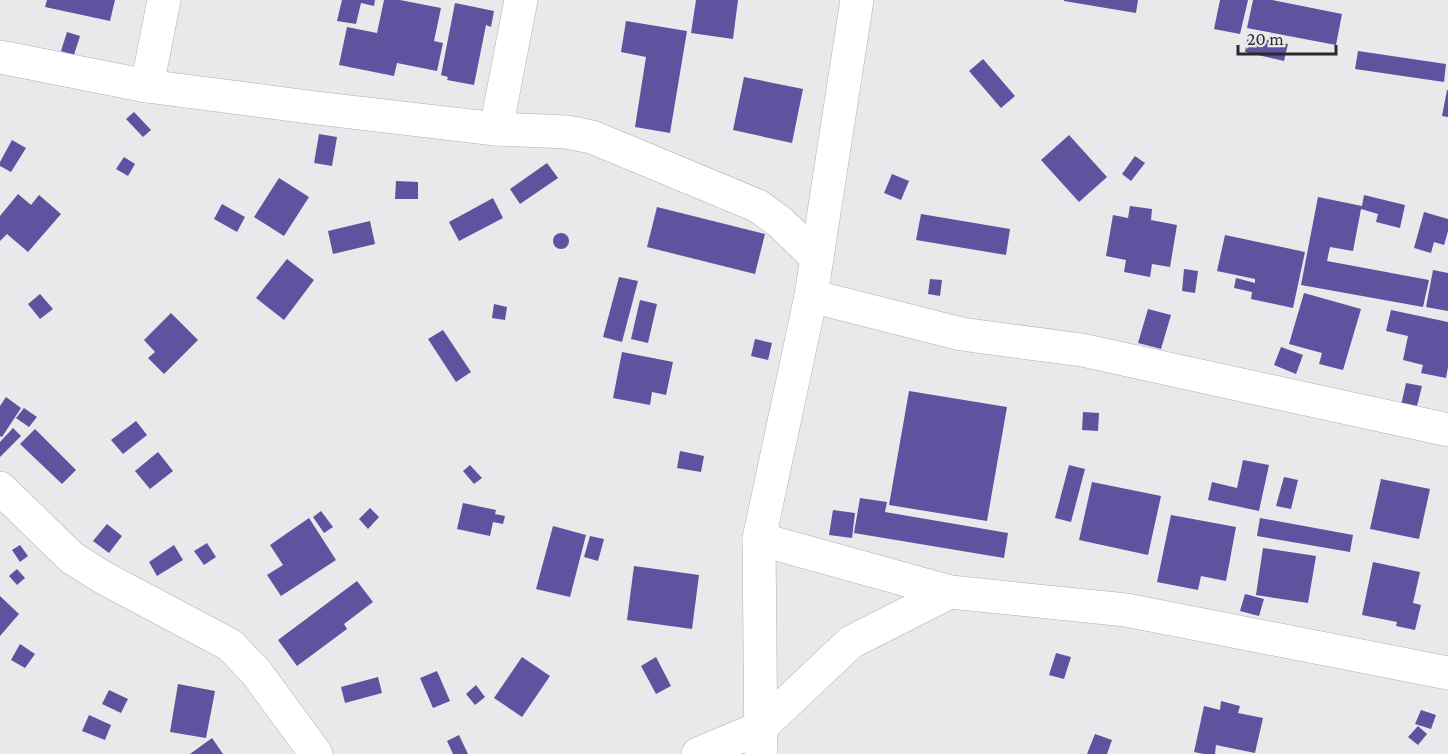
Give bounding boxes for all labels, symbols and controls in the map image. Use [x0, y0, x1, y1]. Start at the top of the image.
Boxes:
scale bar [1238, 18, 1336, 56]
text: 20 m [1247, 29, 1284, 49]

